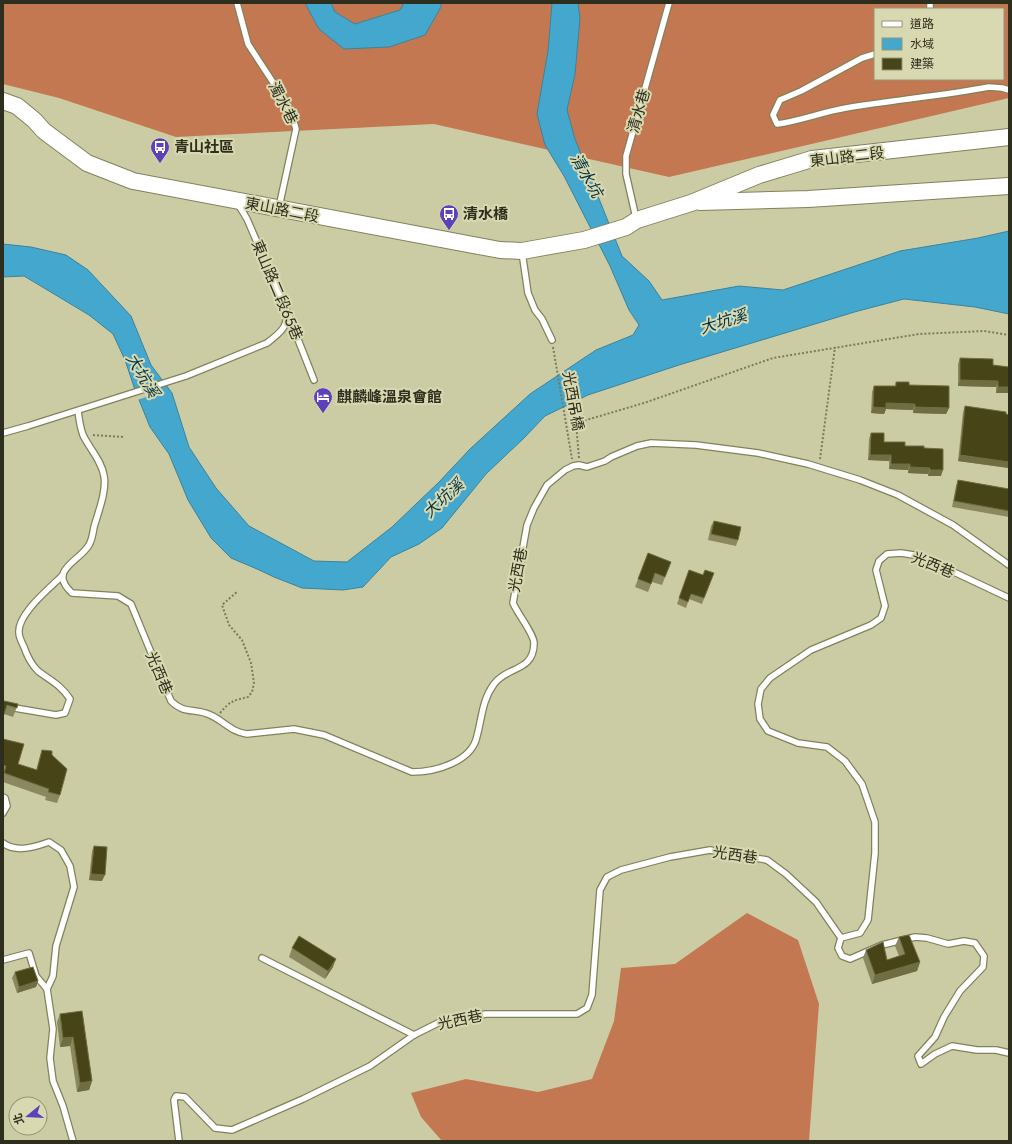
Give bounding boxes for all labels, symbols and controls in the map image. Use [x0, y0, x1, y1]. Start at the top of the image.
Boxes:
legend [874, 8, 1004, 80]
text: 道路 [910, 15, 934, 33]
text: 水域 [910, 35, 934, 53]
text: 建築 [910, 55, 934, 73]
street label: 濁水巷 [263, 78, 303, 128]
street label: 清水巷 [622, 86, 656, 136]
bus stop icon: 青山社區 [149, 136, 171, 164]
place label: 青山社區 [174, 136, 234, 158]
street label: 東山路二段 [808, 142, 886, 172]
water label: 清水坑 [565, 149, 610, 204]
street label: 東山路二段 [243, 192, 321, 228]
bus stop icon: 清水橋 [438, 203, 460, 231]
place label: 清水橋 [463, 203, 509, 225]
street label: 東山路二段65巷 [246, 236, 308, 344]
water label: 大坑溪 [697, 303, 751, 339]
water label: 大坑溪 [120, 349, 166, 403]
street label: 光西吊橋 [557, 370, 589, 432]
hotel icon: 麒麟峰溫泉會館 [312, 386, 334, 414]
place label: 麒麟峰溫泉會館 [337, 386, 442, 408]
water label: 大坑溪 [418, 472, 470, 523]
street label: 光西巷 [503, 546, 533, 594]
street label: 光西巷 [908, 546, 958, 584]
street label: 光西巷 [140, 648, 178, 698]
street label: 光西巷 [711, 841, 759, 869]
street label: 光西巷 [436, 1005, 484, 1035]
north arrow [8, 1096, 48, 1136]
text: 北 [9, 1111, 28, 1127]

